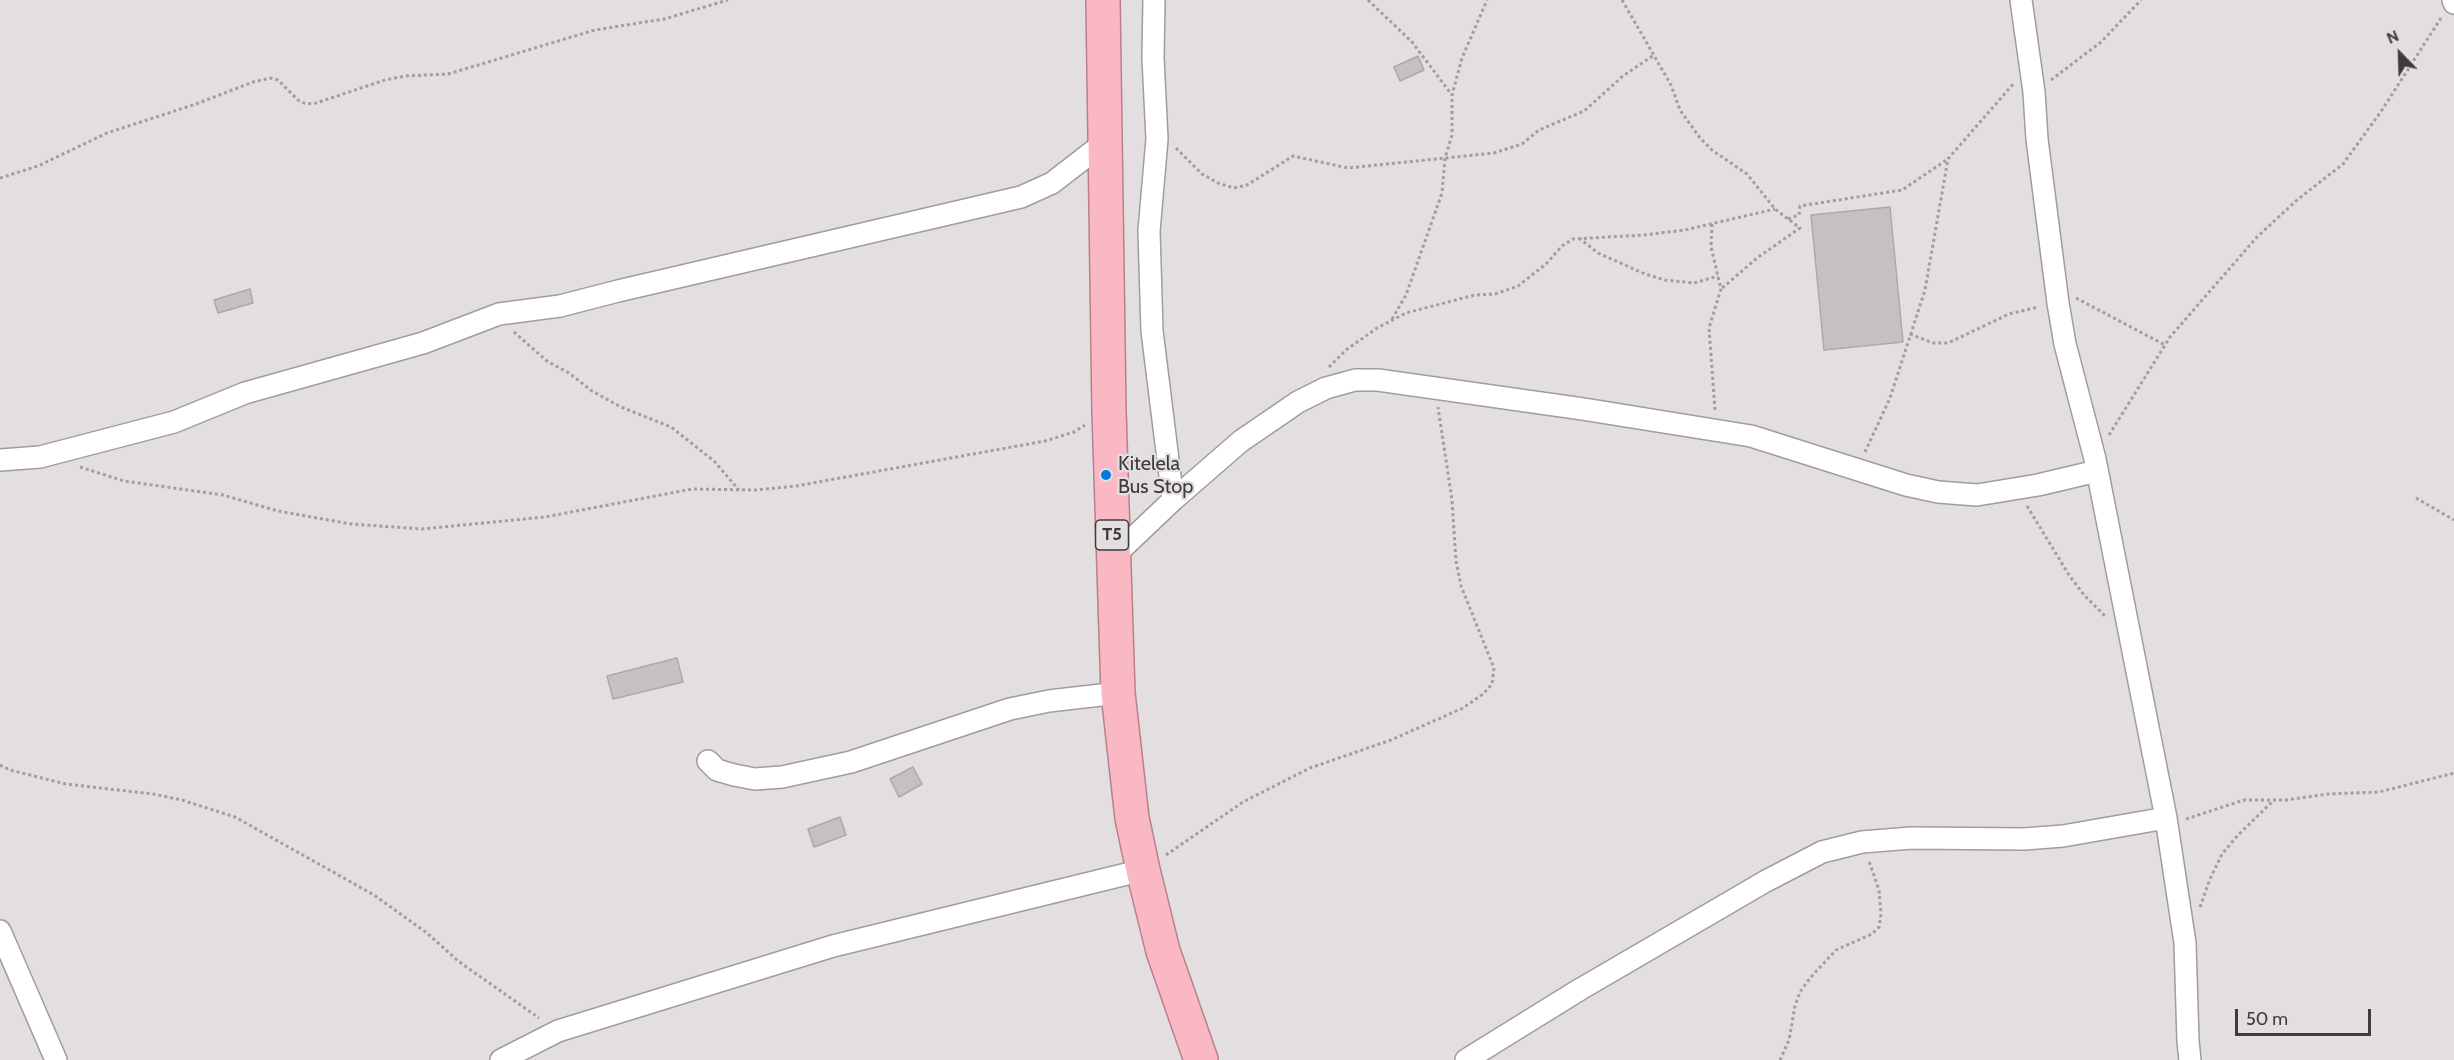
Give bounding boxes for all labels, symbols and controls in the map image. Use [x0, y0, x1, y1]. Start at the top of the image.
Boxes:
north arrow [2370, 24, 2430, 84]
text: N [2384, 26, 2402, 48]
place label: Kitelela Bus Stop [1118, 452, 1193, 499]
marker: Kitelela Bus Stop [1099, 468, 1113, 482]
road number: T5 [1096, 520, 1128, 550]
scale bar [2238, 997, 2374, 1035]
text: 50 m [2246, 1008, 2288, 1030]

